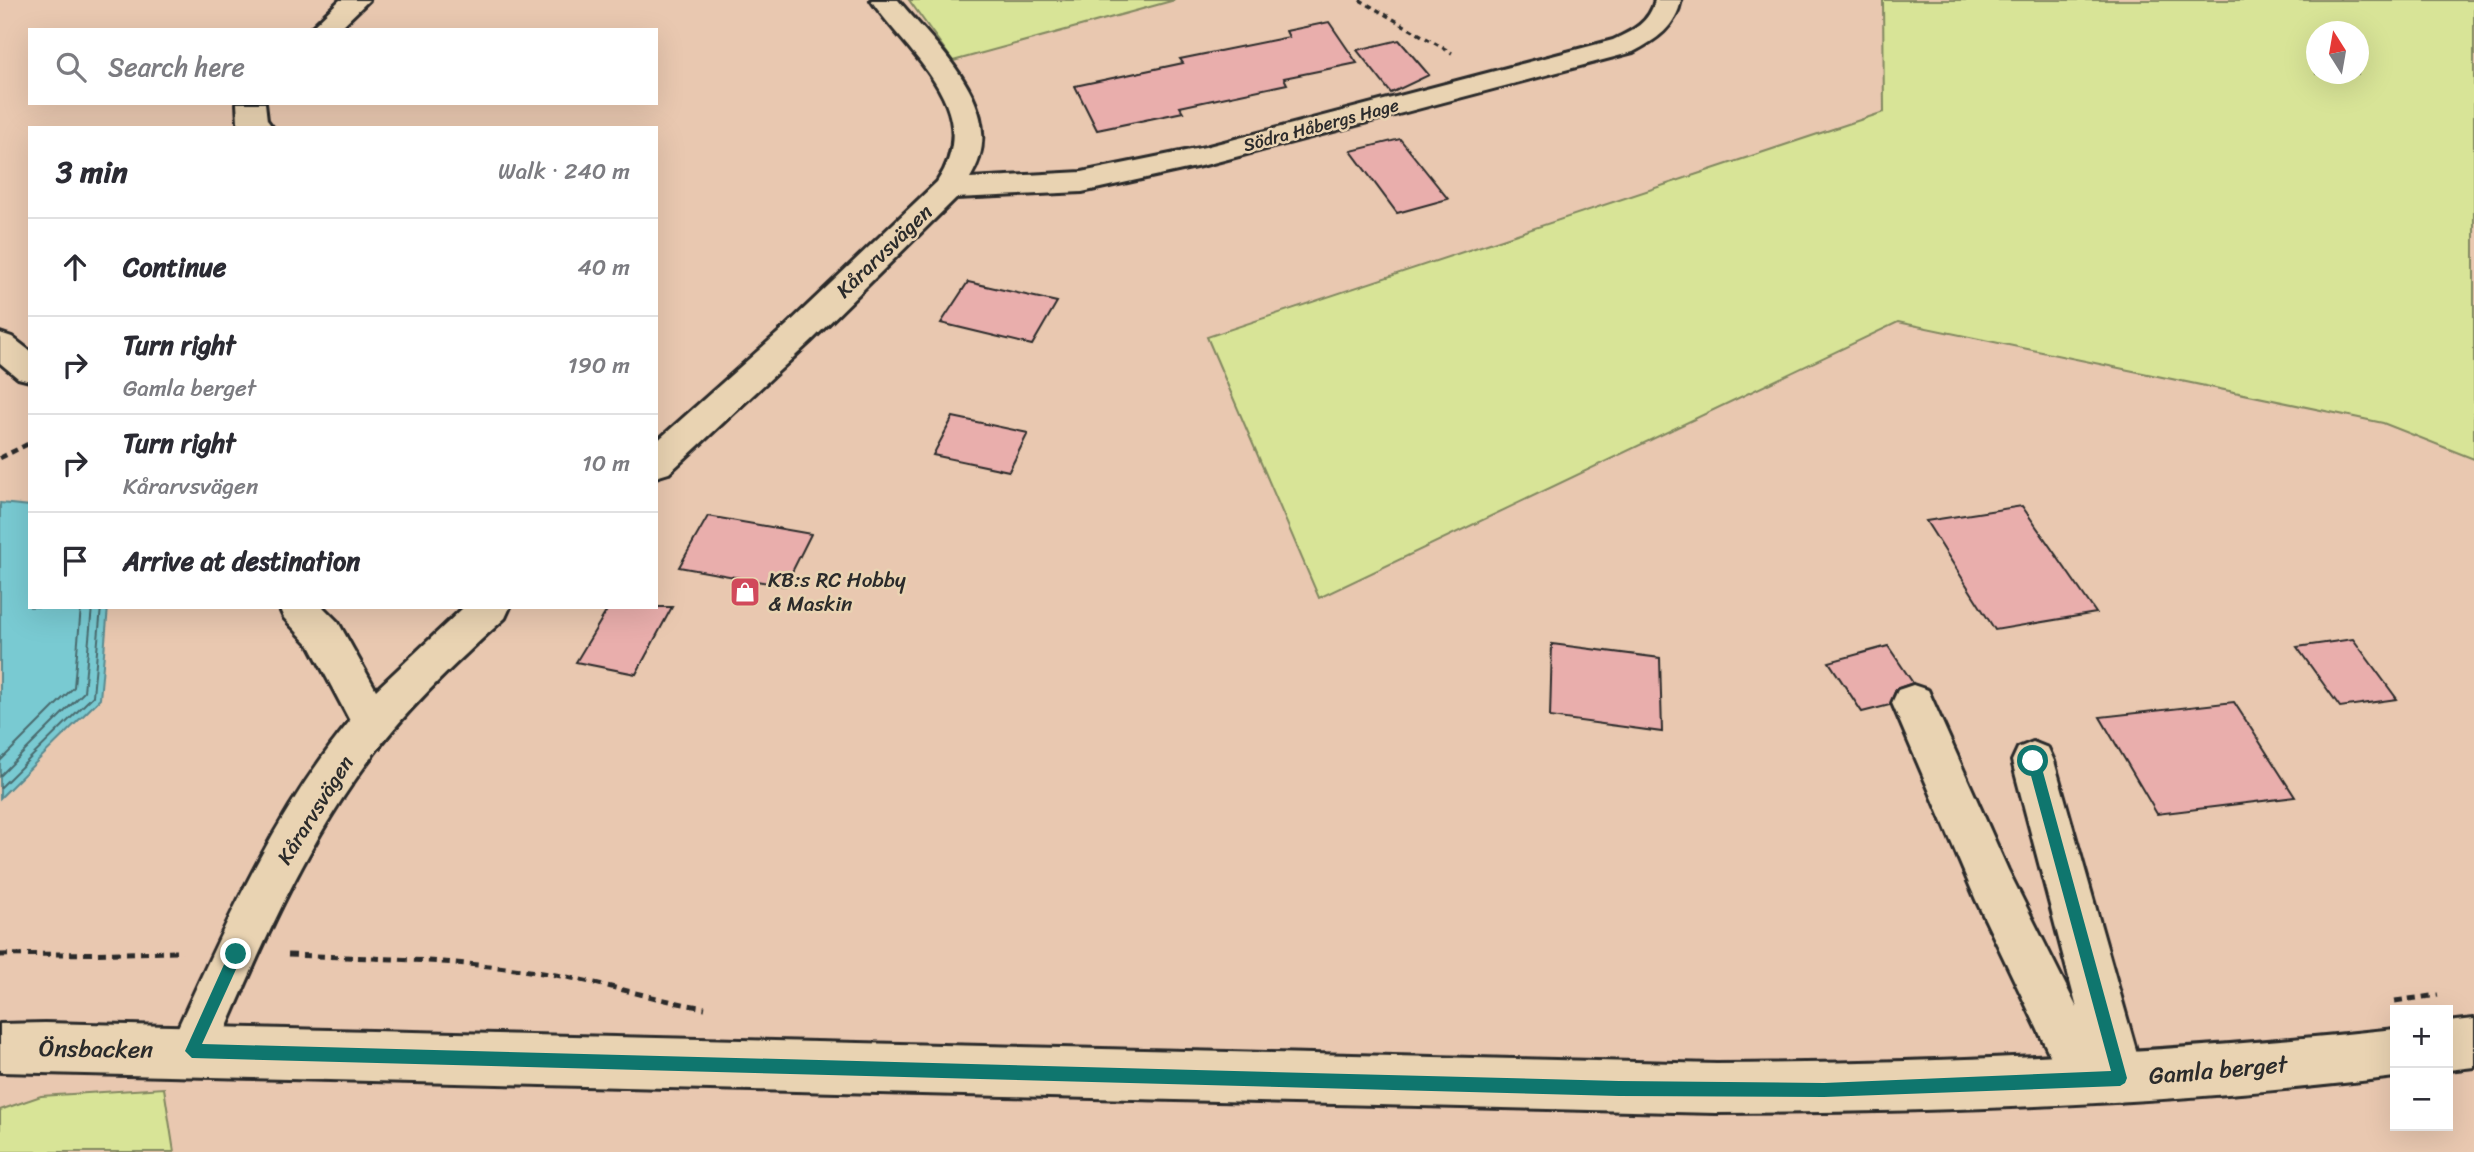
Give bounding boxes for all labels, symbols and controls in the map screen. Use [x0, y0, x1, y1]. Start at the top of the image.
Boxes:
north arrow [2306, 21, 2369, 84]
search box [28, 28, 658, 105]
text: Search here [108, 44, 245, 90]
icon: search [52, 48, 90, 86]
street label: Södra Håbergs Hage [1239, 89, 1403, 161]
text: 3 min [56, 145, 128, 199]
text: Walk · 240 m [498, 151, 630, 192]
street label: Kårarvsvägen [826, 194, 942, 308]
text: Continue [123, 244, 226, 290]
text: 40 m [577, 247, 630, 288]
icon: ahead [56, 248, 94, 286]
text: Turn right [123, 322, 236, 368]
text: 190 m [568, 345, 630, 386]
icon: right [56, 346, 94, 384]
text: Gamla berget [123, 368, 256, 409]
text: Turn right [123, 420, 236, 466]
text: 10 m [582, 443, 630, 484]
icon: right [56, 444, 94, 482]
text: Kårarvsvägen [123, 466, 258, 507]
text: Arrive at destination [123, 538, 360, 584]
icon: arrive [56, 542, 94, 580]
place label: KB:s RC Hobby & Maskin [768, 561, 906, 623]
shop icon: KB:s RC Hobby & Maskin [728, 575, 762, 609]
route start [2017, 745, 2048, 776]
street label: Kårarvsvägen [266, 748, 364, 872]
route end [220, 938, 251, 969]
map controls [2390, 1005, 2453, 1131]
button: + [2390, 1005, 2453, 1068]
street label: Önsbacken [38, 1027, 154, 1071]
street label: Gamla berget [2147, 1043, 2290, 1097]
button: − [2390, 1068, 2453, 1131]

